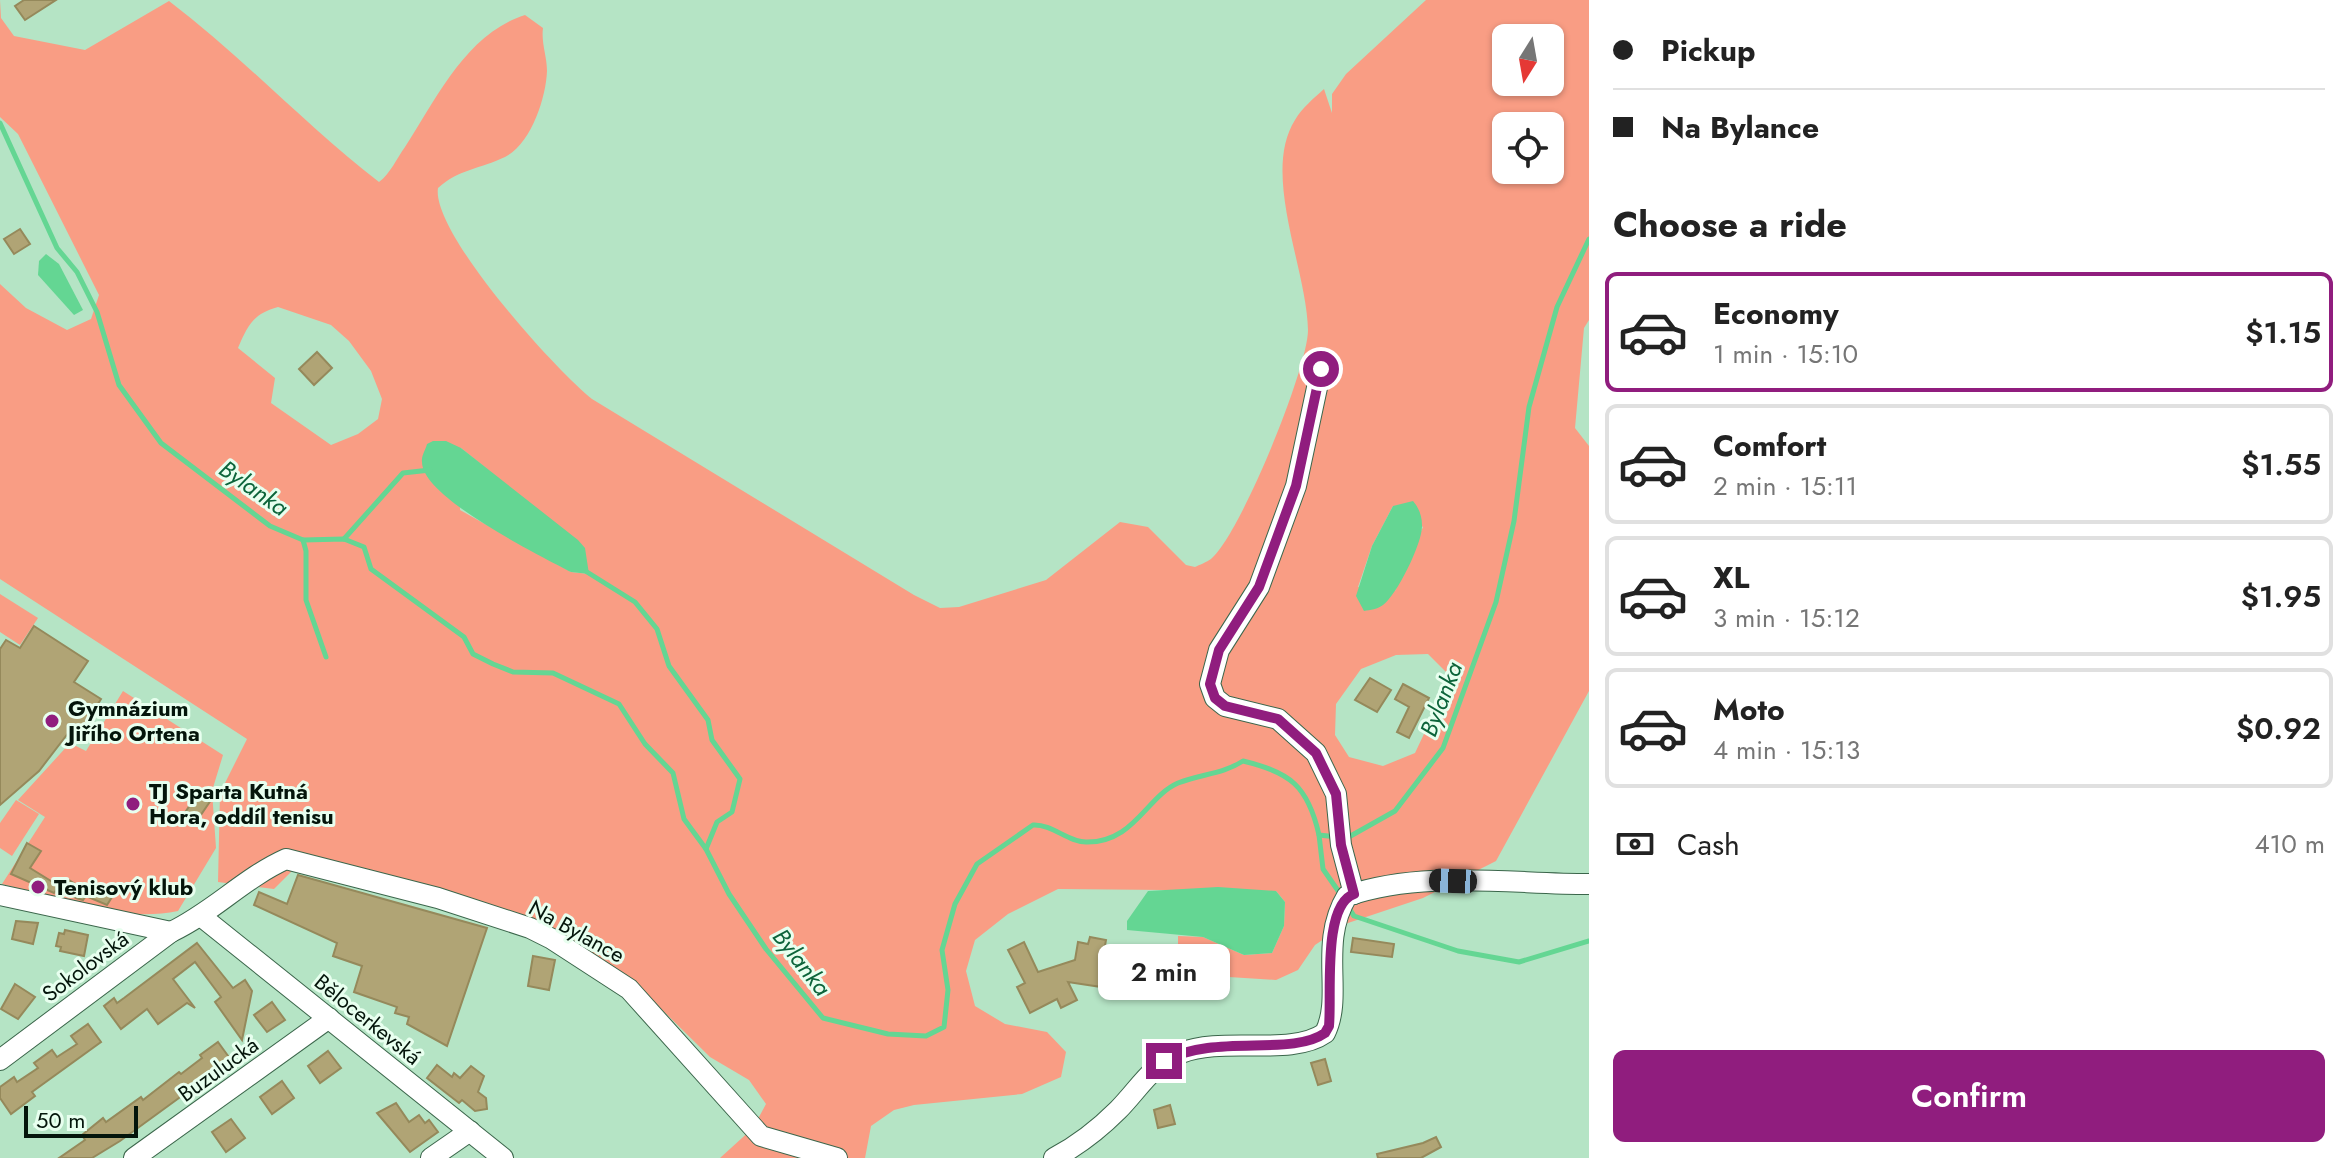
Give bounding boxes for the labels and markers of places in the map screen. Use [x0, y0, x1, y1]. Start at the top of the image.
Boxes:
place label: Gymnázium Jiřího Ortena [64, 692, 200, 749]
marker: Gymnázium Jiřího Ortena [43, 712, 61, 730]
place label: TJ Sparta Kutná Hora, oddíl tenisu [149, 775, 334, 832]
marker: TJ Sparta Kutná Hora, oddíl tenisu [124, 795, 142, 813]
place label: Tenisový klub [54, 871, 193, 903]
marker: Tenisový klub [29, 878, 47, 896]

